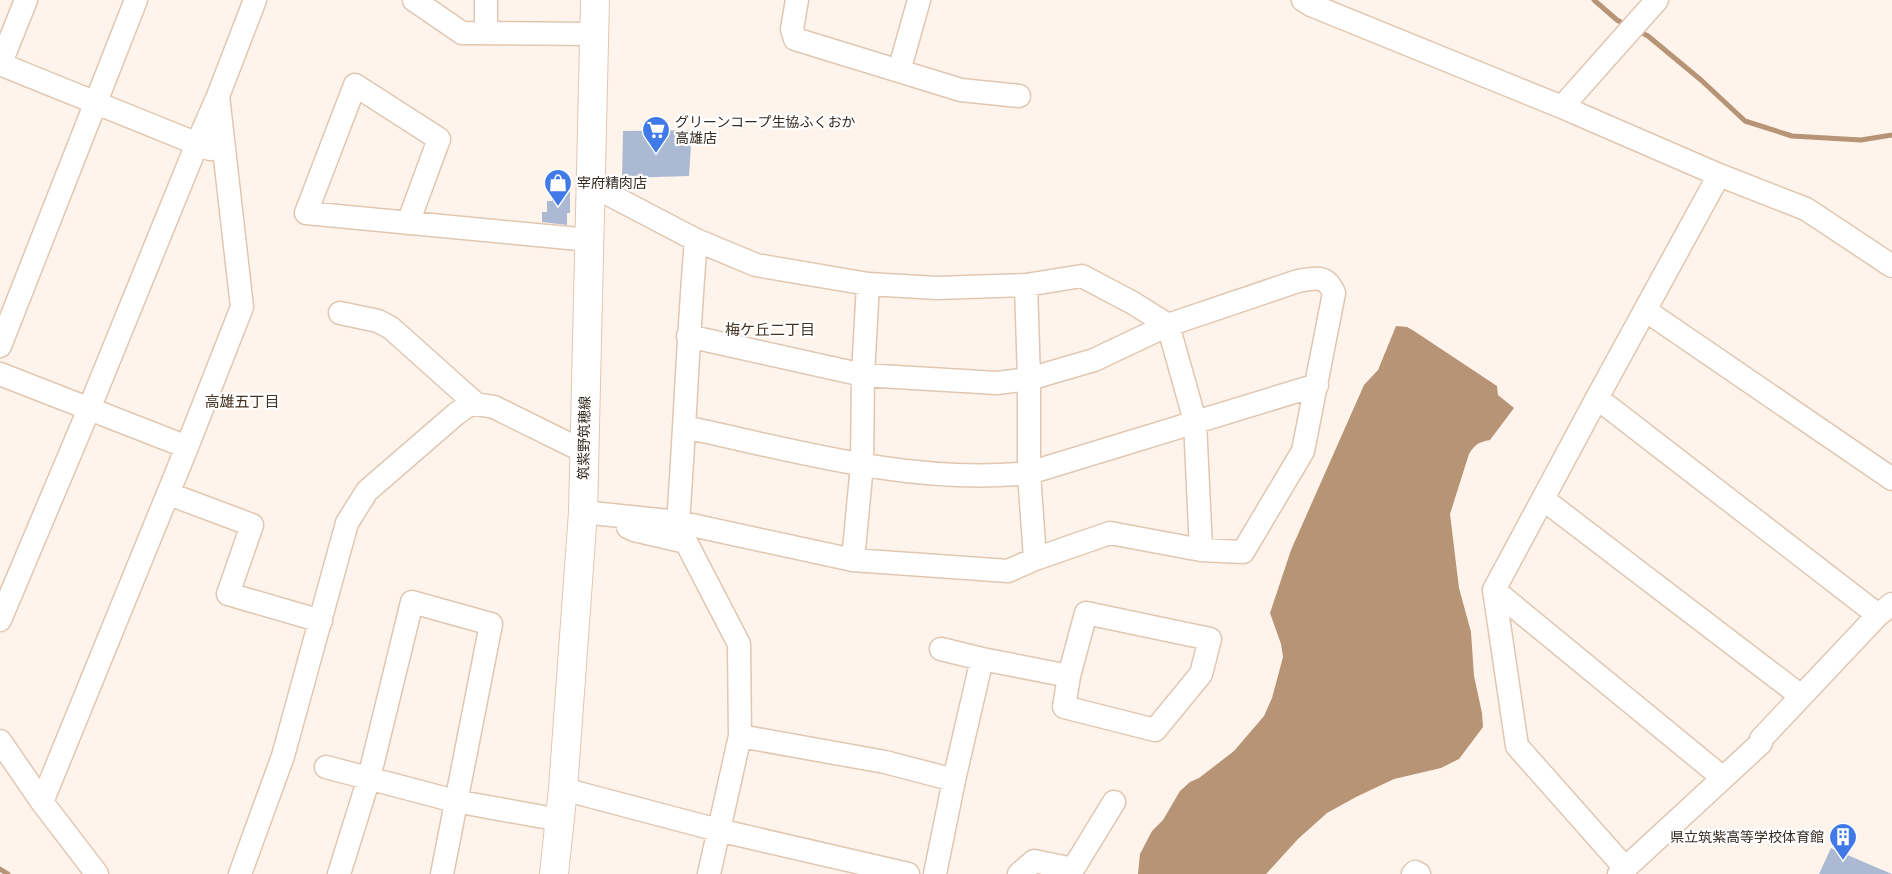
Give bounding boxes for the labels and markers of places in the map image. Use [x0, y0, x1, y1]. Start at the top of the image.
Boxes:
place label: グリーンコープ生協ふくおか 高雄店 [675, 113, 855, 147]
supermarket icon: グリーンコープ生協ふくおか 高雄店 [641, 115, 671, 154]
shop icon: 宰府精肉店 [543, 168, 573, 207]
place label: 宰府精肉店 [577, 174, 647, 192]
building icon: 県立筑紫高等学校体育館 [1828, 822, 1858, 861]
place label: 県立筑紫高等学校体育館 [1670, 828, 1824, 846]

